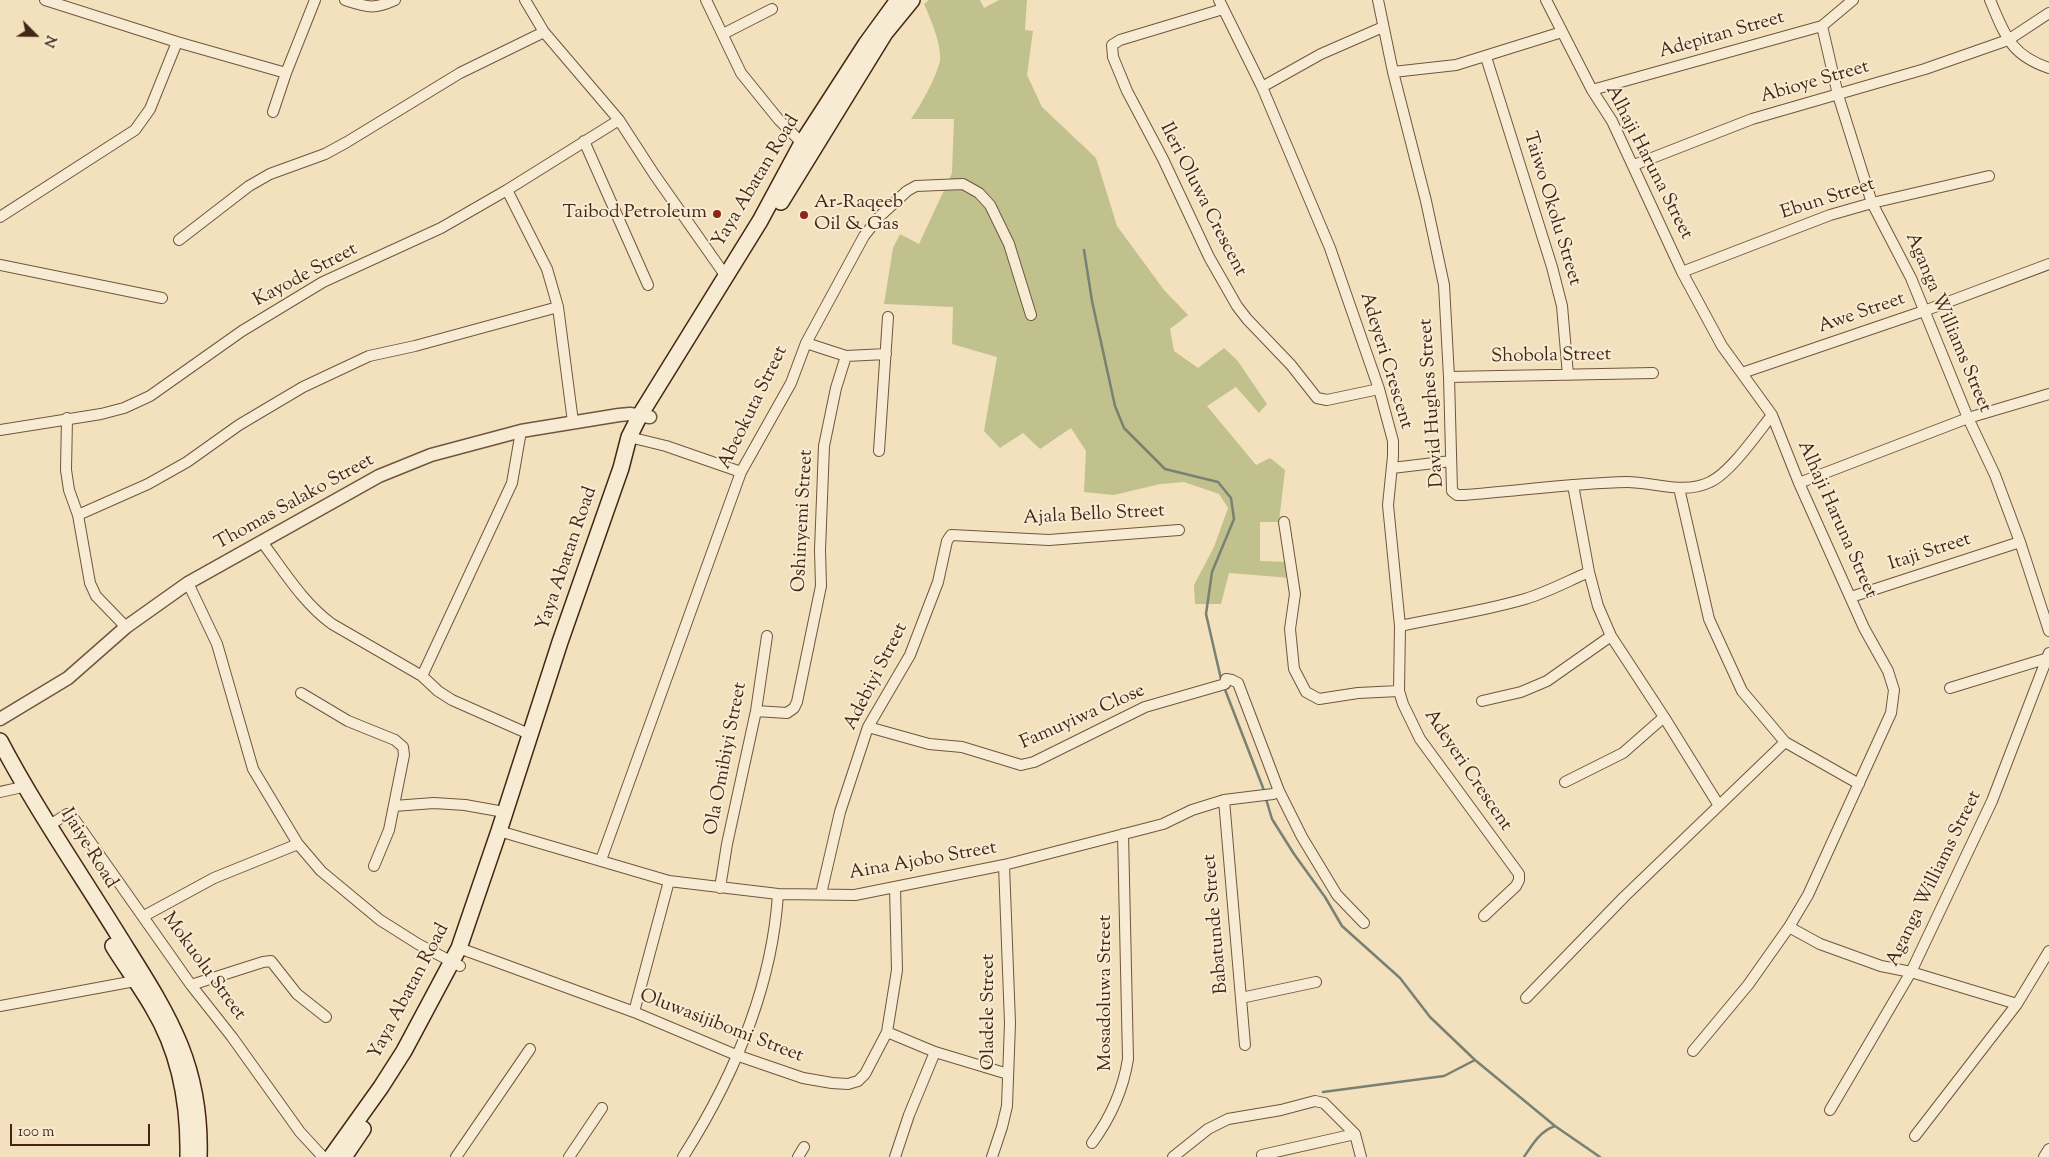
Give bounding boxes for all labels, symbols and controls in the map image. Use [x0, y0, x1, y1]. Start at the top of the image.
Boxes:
street label: Adepitan Street [1657, 7, 1787, 65]
north arrow [10, 10, 60, 60]
text: N [37, 32, 60, 50]
street label: Abioye Street [1758, 57, 1872, 109]
street label: Alhaji Haruna Street [1599, 82, 1697, 244]
street label: Yaya Abatan Road [708, 112, 806, 252]
street label: Ileri Oluwa Crescent [1153, 119, 1251, 281]
street label: Taiwo Okolu Street [1517, 129, 1585, 289]
street label: Ebun Street [1778, 174, 1878, 226]
place label: Ar-Raqeeb Oil & Gas [814, 193, 903, 237]
place label: Taibod Petroleum [563, 203, 707, 225]
marker: Taibod Petroleum [711, 208, 723, 220]
marker: Ar-Raqeeb Oil & Gas [798, 209, 810, 221]
street label: Aganga Williams Street [1899, 230, 1995, 416]
street label: Kayode Street [250, 239, 362, 313]
street label: Awe Street [1816, 289, 1908, 339]
street label: Adeyeri Crescent [1353, 290, 1417, 432]
street label: David Hughes Street [1416, 318, 1450, 488]
street label: Abeokuta Street [714, 343, 794, 473]
street label: Shobola Street [1491, 345, 1611, 369]
street label: Alhaji Haruna Street [1791, 438, 1881, 602]
street label: Oshinyemi Street [789, 449, 819, 593]
street label: Thomas Salako Street [211, 450, 379, 556]
street label: Yaya Abatan Road [533, 484, 603, 634]
street label: Ajala Bello Street [1023, 501, 1165, 531]
street label: Itaji Street [1886, 529, 1974, 577]
street label: Adebiyi Street [840, 620, 914, 734]
street label: Famuyiwa Close [1017, 680, 1149, 756]
street label: Ola Omibiyi Street [701, 681, 753, 837]
street label: Adeyeri Crescent [1418, 706, 1516, 836]
street label: Aganga Williams Street [1883, 787, 1987, 971]
street label: Ijaiye Road [54, 805, 122, 893]
street label: Aina Ajobo Street [847, 838, 999, 886]
street label: Babatunde Street [1200, 853, 1234, 995]
street label: Mokuolu Street [156, 909, 250, 1025]
street label: Mosadoluwa Street [1096, 915, 1118, 1071]
street label: Yaya Abatan Road [365, 920, 455, 1064]
street label: Oladele Street [979, 954, 1001, 1070]
street label: Oluwasijibomi Street [636, 985, 806, 1069]
scale bar [12, 1114, 152, 1146]
text: 100 m [18, 1122, 54, 1143]

